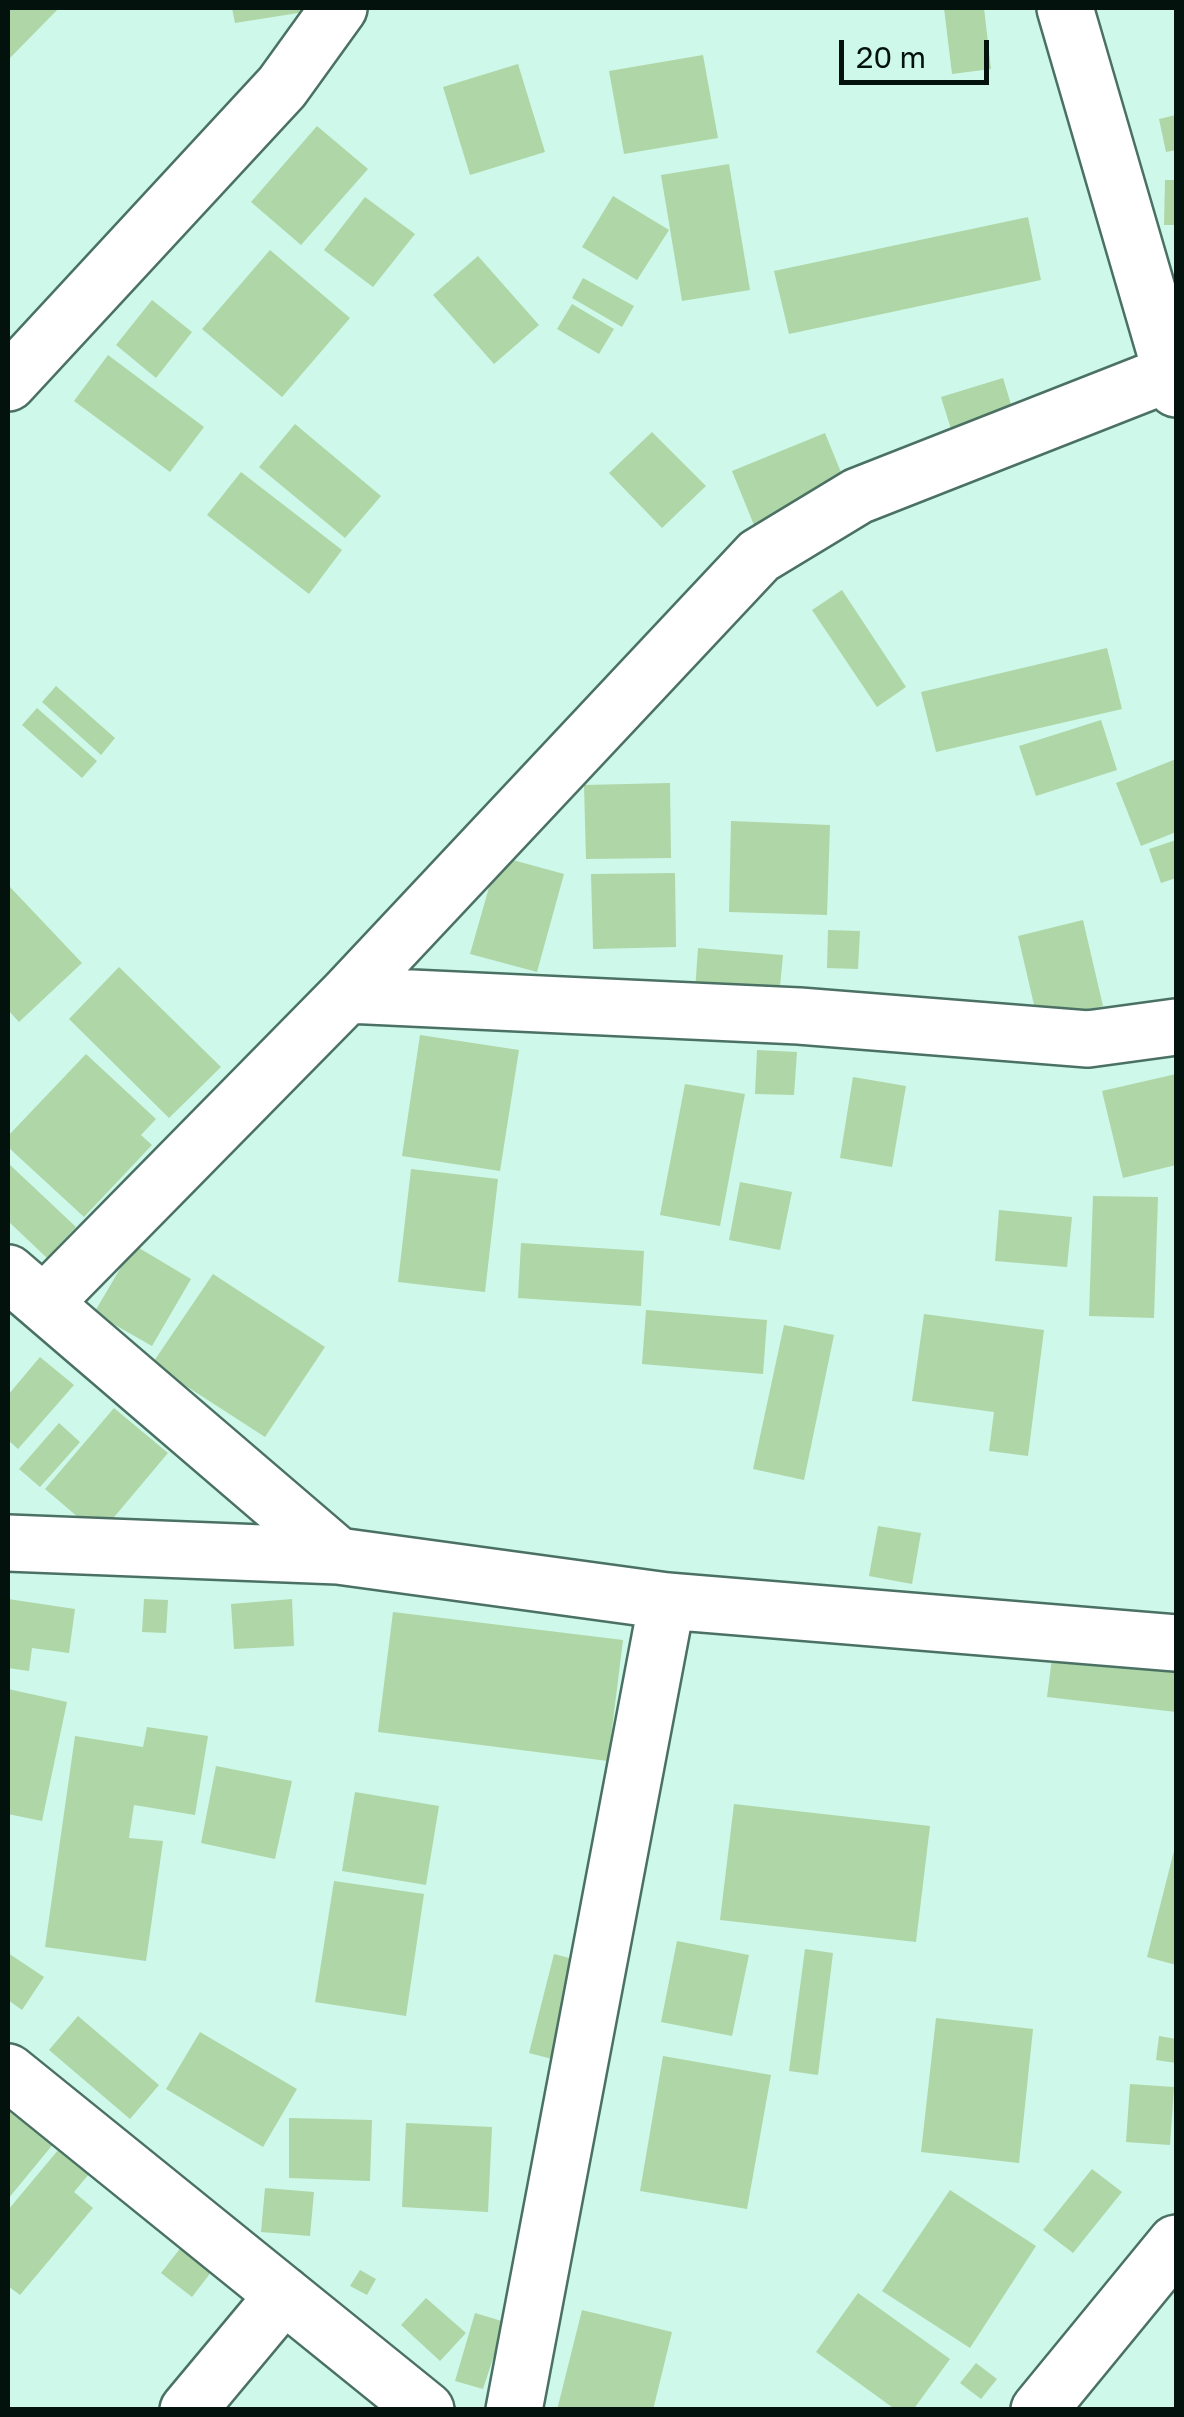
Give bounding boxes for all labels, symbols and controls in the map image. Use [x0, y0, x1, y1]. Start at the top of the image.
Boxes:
scale bar [844, 20, 994, 82]
text: 20 m [856, 39, 926, 75]

